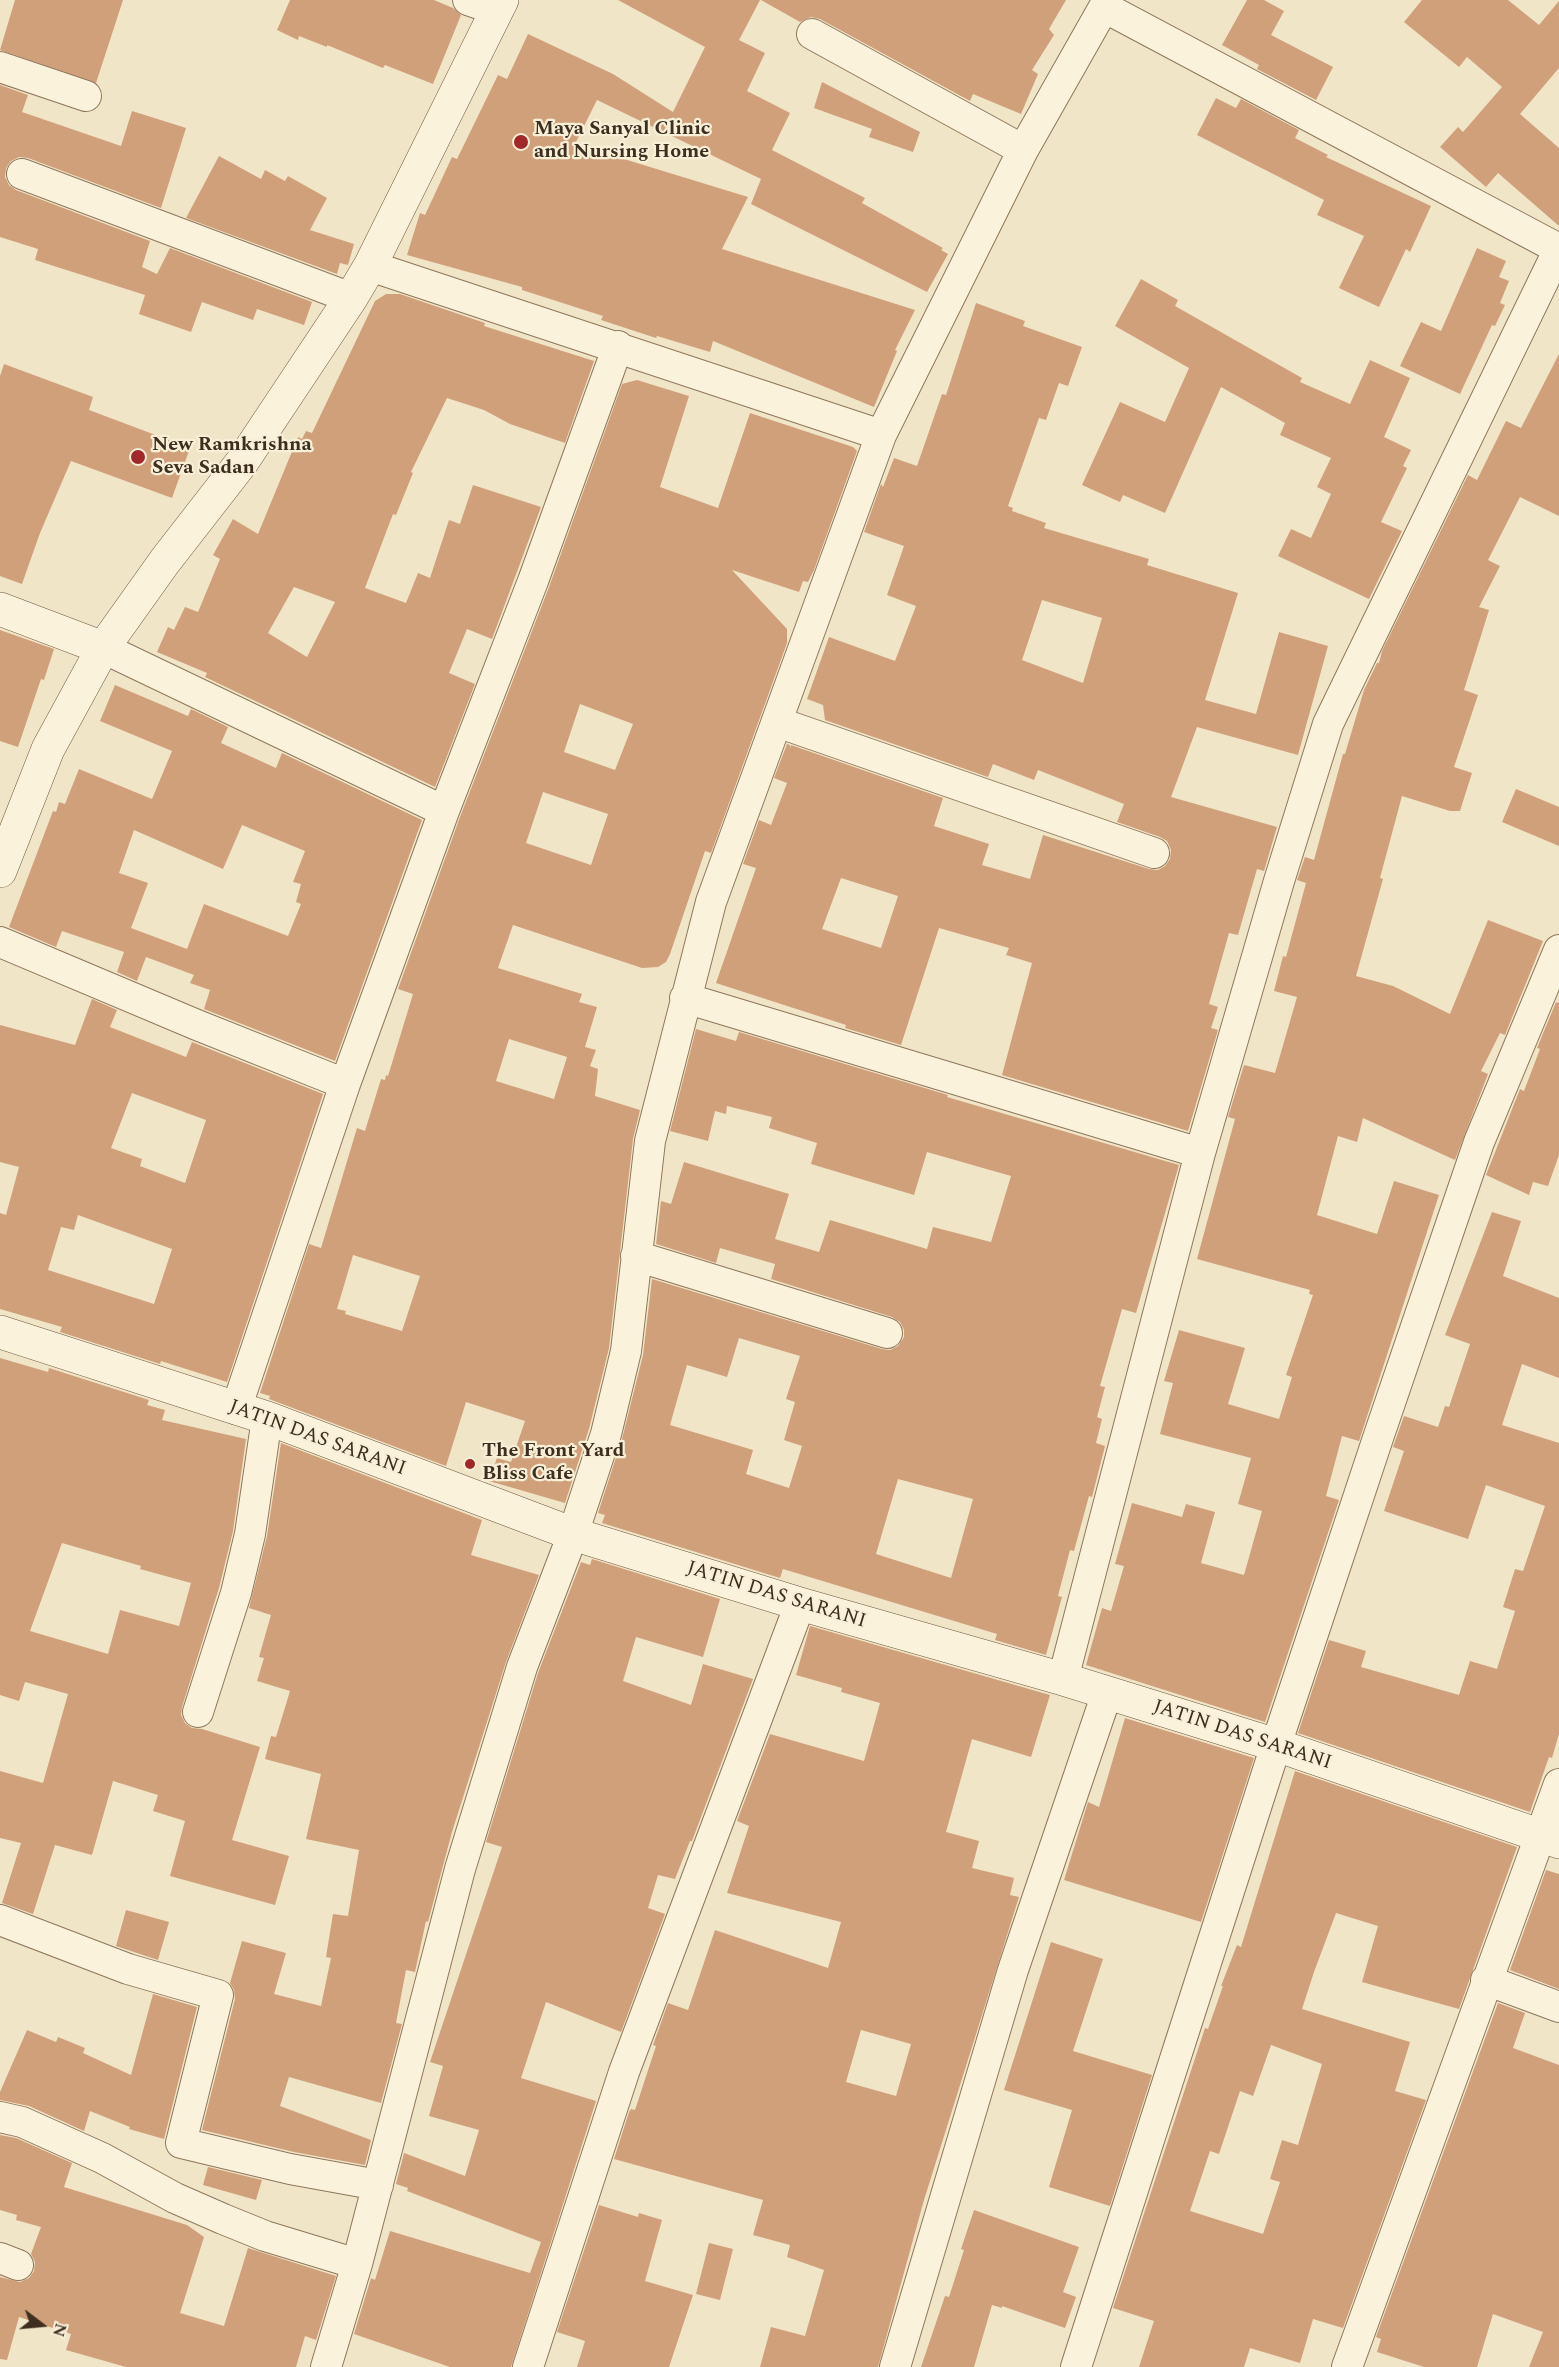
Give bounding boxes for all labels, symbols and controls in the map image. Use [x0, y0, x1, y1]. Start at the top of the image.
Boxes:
place label: Maya Sanyal Clinic and Nursing Home [534, 118, 711, 165]
marker: Maya Sanyal Clinic and Nursing Home [512, 133, 530, 151]
place label: New Ramkrishna Seva Sadan [152, 434, 312, 481]
marker: New Ramkrishna Seva Sadan [129, 448, 147, 466]
street label: JATIN DAS SARANI [225, 1396, 409, 1482]
place label: The Front Yard Bliss Cafe [482, 1440, 624, 1487]
marker: The Front Yard Bliss Cafe [463, 1457, 477, 1471]
street label: JATIN DAS SARANI [683, 1557, 869, 1635]
street label: JATIN DAS SARANI [1150, 1696, 1334, 1776]
north arrow [12, 2295, 72, 2355]
text: N [46, 2320, 73, 2340]

